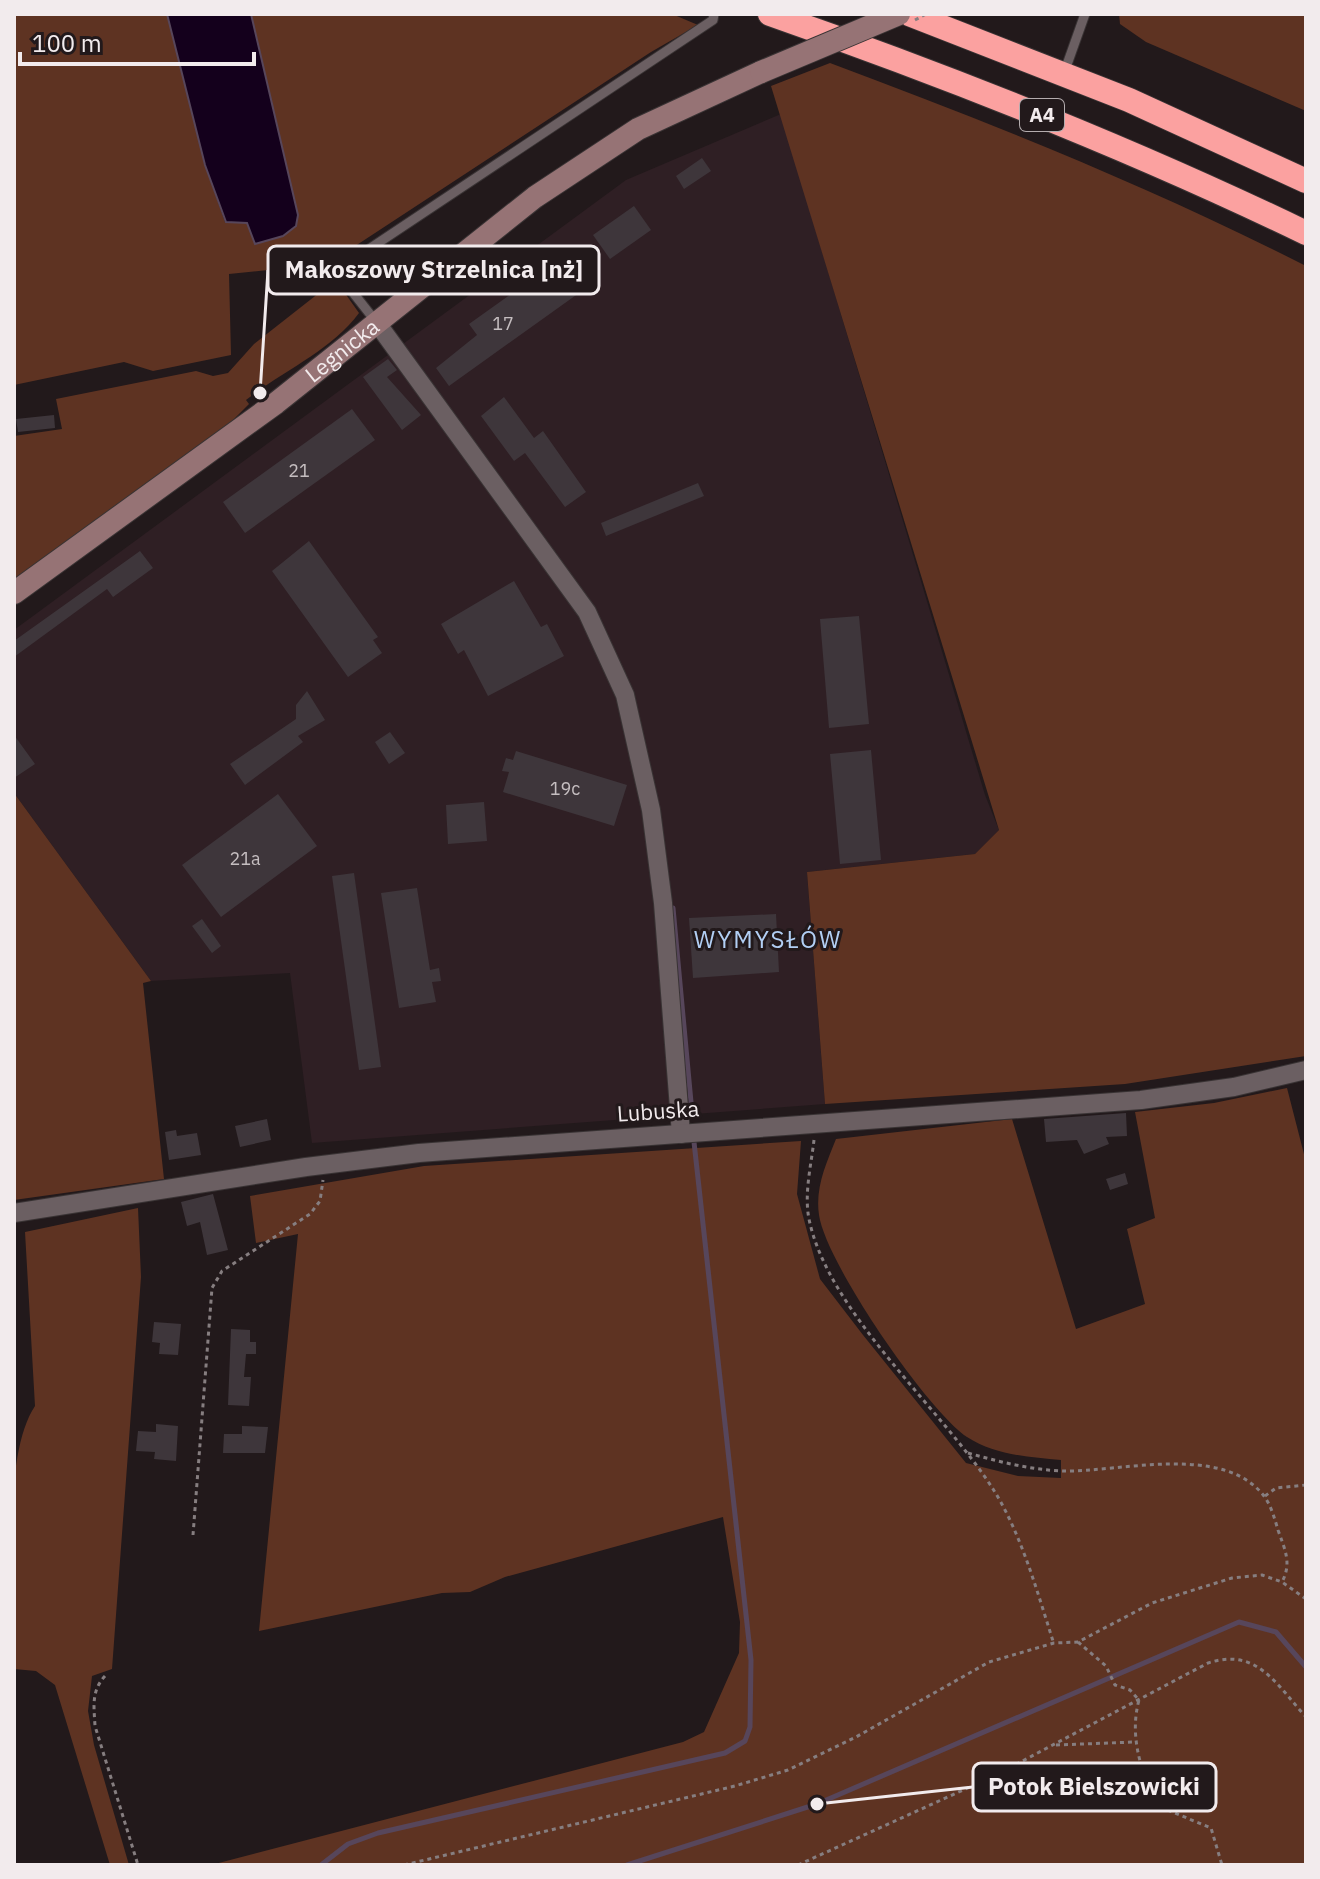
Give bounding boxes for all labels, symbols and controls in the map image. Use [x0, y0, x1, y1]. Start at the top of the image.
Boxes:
scale bar [20, 16, 254, 66]
text: 100 m [32, 27, 102, 59]
road number: A4 [1020, 99, 1064, 131]
callout: Makoszowy Strzelnica [nż] [268, 246, 599, 294]
text: Makoszowy Strzelnica [nż] [285, 253, 583, 285]
street label: Legnicka [299, 312, 385, 388]
house number: 17 [492, 312, 514, 335]
house number: 21 [288, 459, 310, 482]
house number: 19c [550, 777, 580, 800]
house number: 21a [229, 847, 261, 870]
district label: WYMYSŁÓW [694, 923, 842, 955]
street label: Lubuska [616, 1093, 700, 1128]
callout: Potok Bielszowicki [973, 1763, 1216, 1811]
text: Potok Bielszowicki [988, 1770, 1200, 1802]

